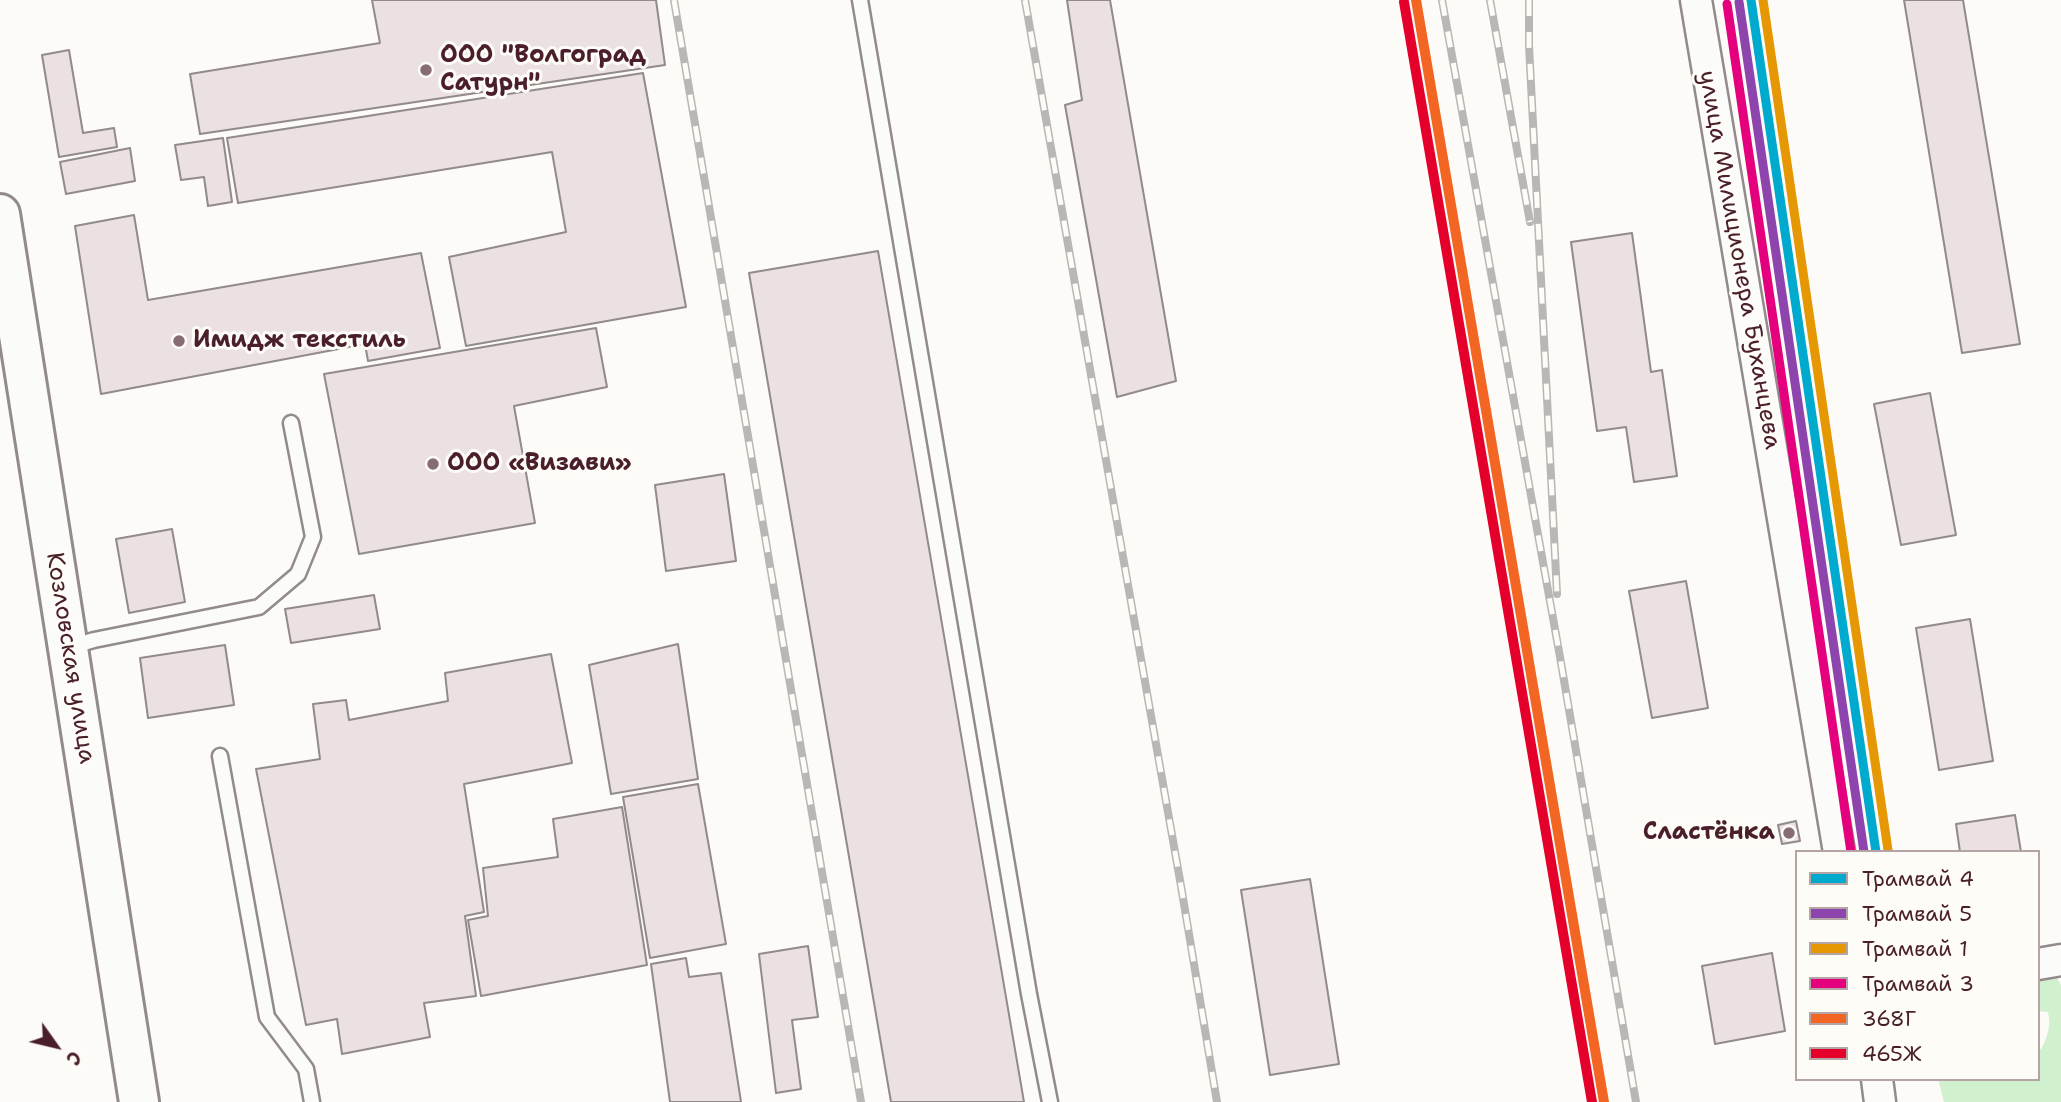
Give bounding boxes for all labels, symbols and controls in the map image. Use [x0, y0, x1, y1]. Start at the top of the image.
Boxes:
place label: ООО "Волгоград Сатурн" [440, 42, 646, 98]
marker: ООО "Волгоград Сатурн" [418, 62, 434, 78]
street label: улица Милиционера Буханцева [1691, 68, 1787, 452]
place label: Имидж текстиль [193, 327, 406, 355]
marker: Имидж текстиль [171, 333, 187, 349]
place label: ООО «Визави» [447, 450, 632, 478]
marker: ООО «Визави» [425, 456, 441, 472]
street label: Козловская улица [39, 550, 101, 766]
place label: Сластёнка [1643, 819, 1775, 847]
marker: Сластёнка [1781, 825, 1797, 841]
legend [1795, 850, 2040, 1081]
text: Трамвай 4 [1862, 865, 1974, 893]
text: Трамвай 5 [1862, 900, 1972, 928]
text: Трамвай 1 [1862, 935, 1968, 963]
text: Трамвай 3 [1862, 970, 1974, 998]
text: 368Г [1862, 1005, 1916, 1033]
north arrow [21, 1011, 91, 1081]
text: 465Ж [1862, 1040, 1921, 1068]
text: С [60, 1046, 87, 1070]

